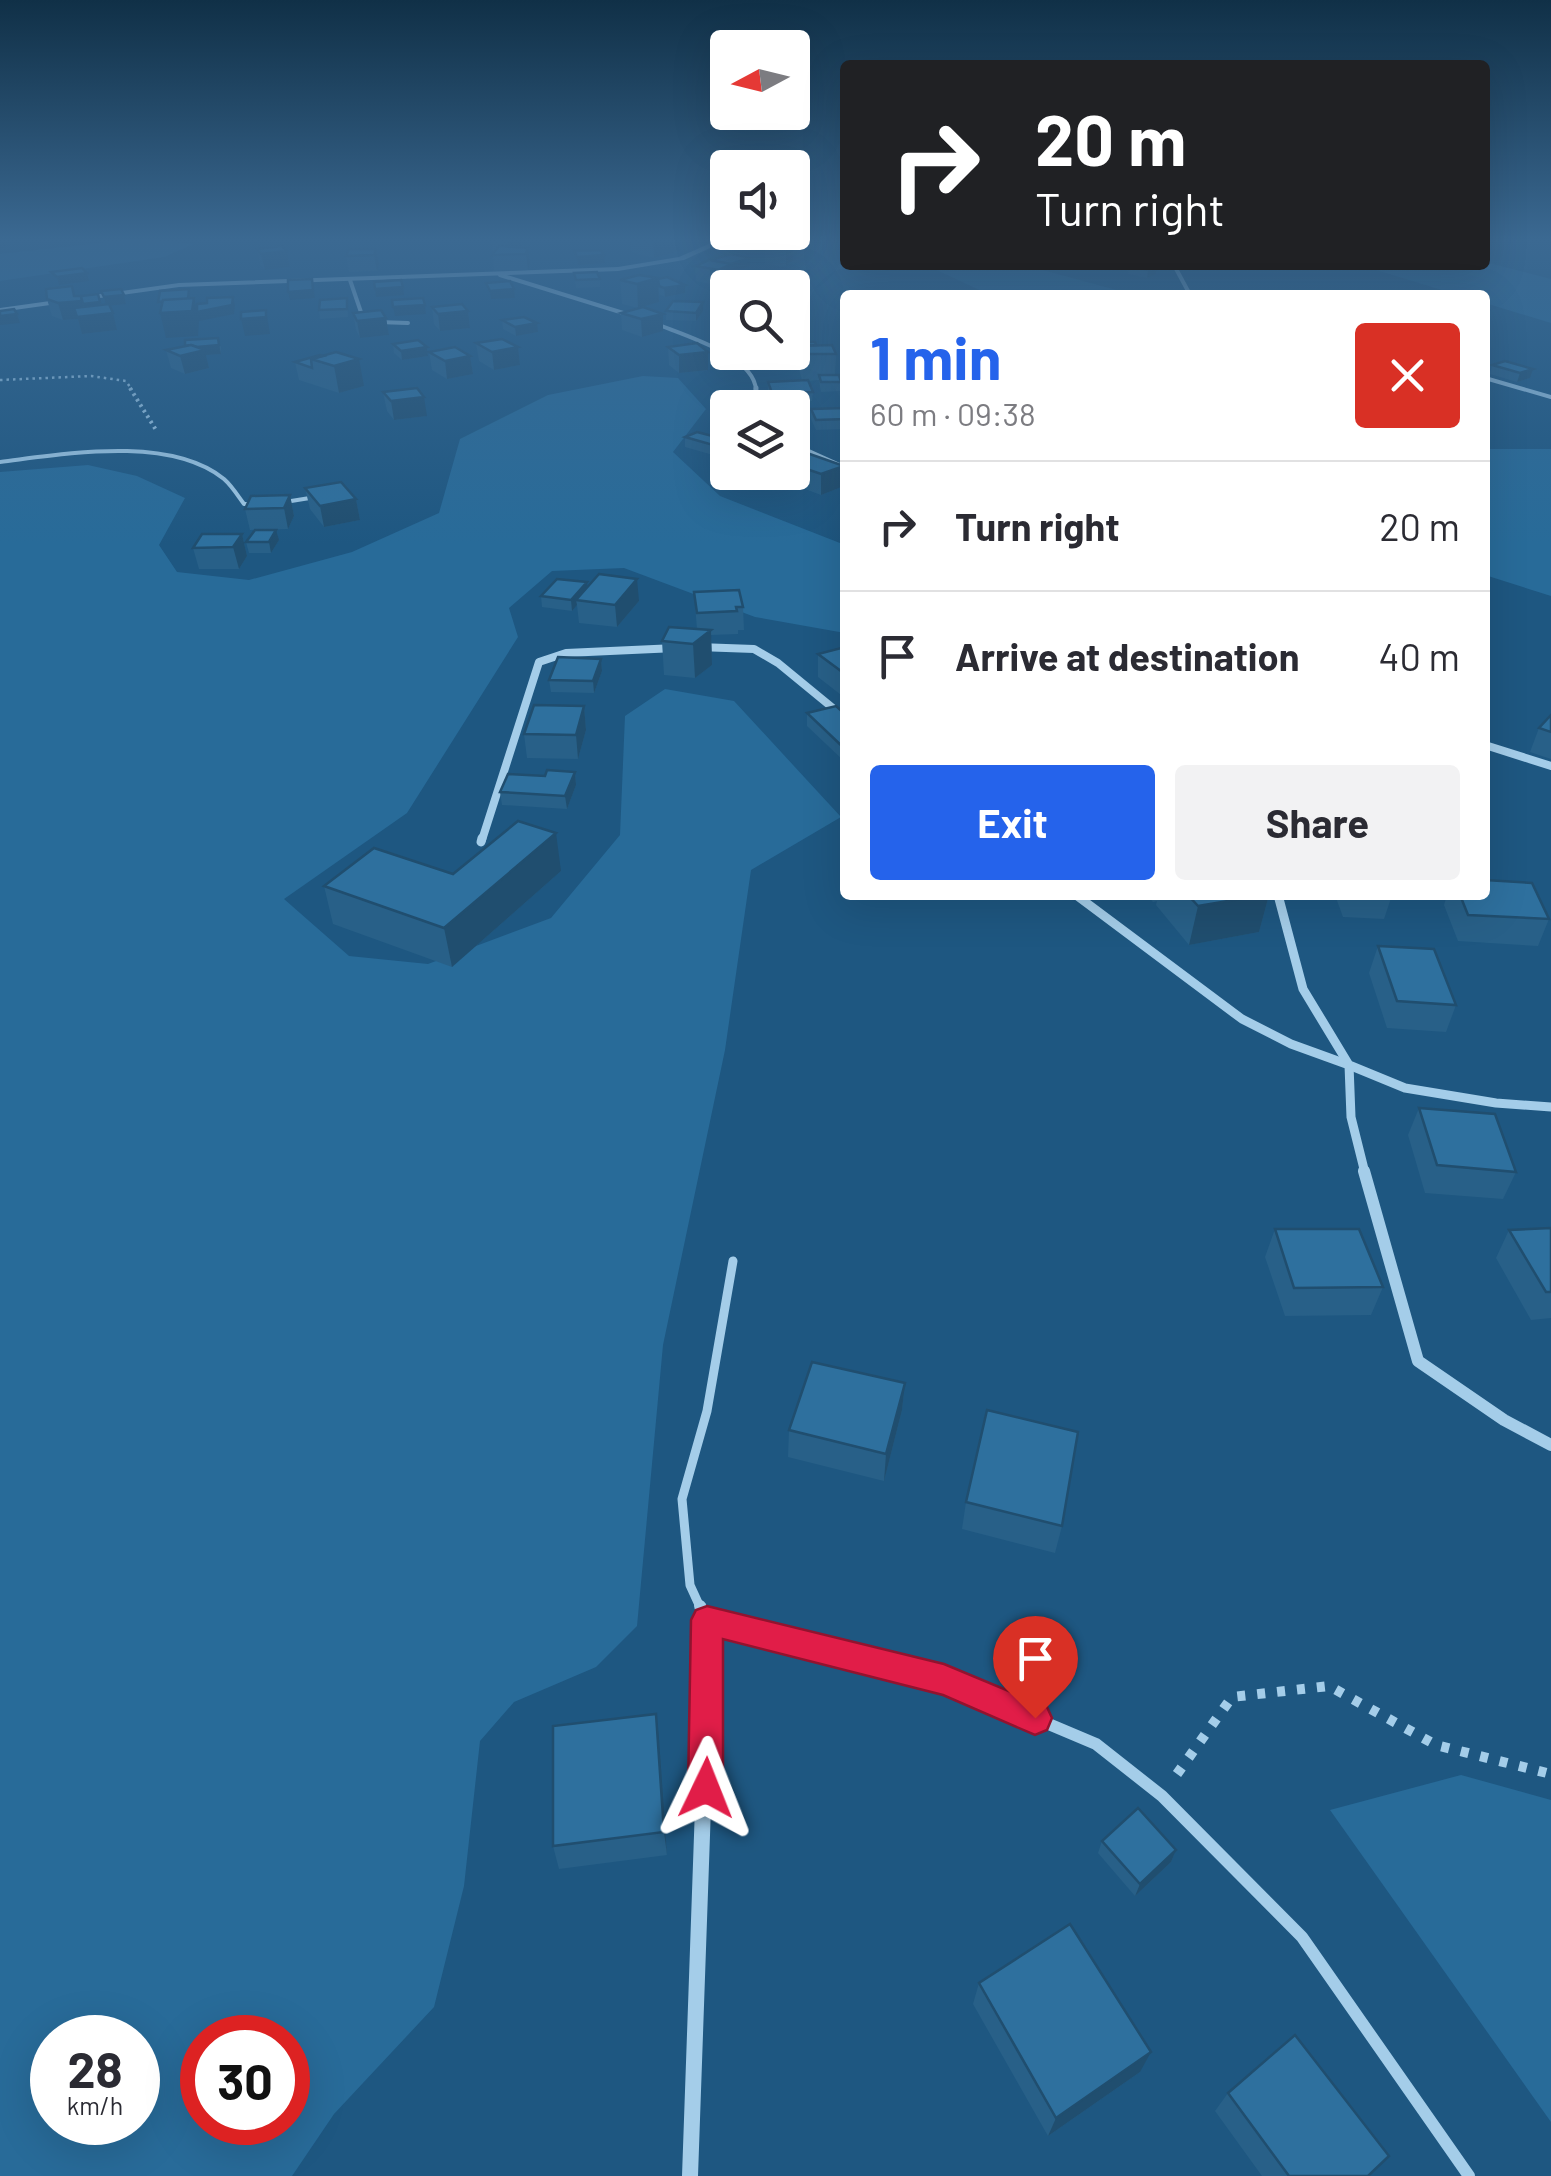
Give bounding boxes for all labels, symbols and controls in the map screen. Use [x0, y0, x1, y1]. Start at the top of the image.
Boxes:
north arrow [710, 30, 810, 130]
map controls [710, 30, 810, 490]
text: 20 m [1035, 96, 1187, 180]
icon: right [870, 100, 1000, 230]
button: sound [710, 150, 810, 250]
text: Turn right [1035, 181, 1225, 235]
button: search [710, 270, 810, 370]
text: 1 min [870, 320, 1001, 392]
button: close [1355, 323, 1460, 428]
button: layers [710, 390, 810, 490]
text: 60 m · 09:38 [870, 394, 1036, 432]
icon: right [870, 499, 925, 554]
text: Turn right [955, 503, 1120, 549]
text: 20 m [1379, 503, 1460, 549]
icon: arrive [870, 629, 925, 684]
text: Arrive at destination [955, 633, 1300, 679]
text: 40 m [1379, 633, 1460, 679]
button: Exit [870, 765, 1155, 880]
button: Share [1175, 765, 1460, 880]
pin [993, 1616, 1078, 1719]
icon: arrive [1008, 1631, 1063, 1686]
position arrow [654, 1736, 758, 1840]
speed limit sign: 30 [180, 2015, 310, 2145]
text: 28 [67, 2038, 123, 2098]
text: km/h [67, 2090, 123, 2120]

